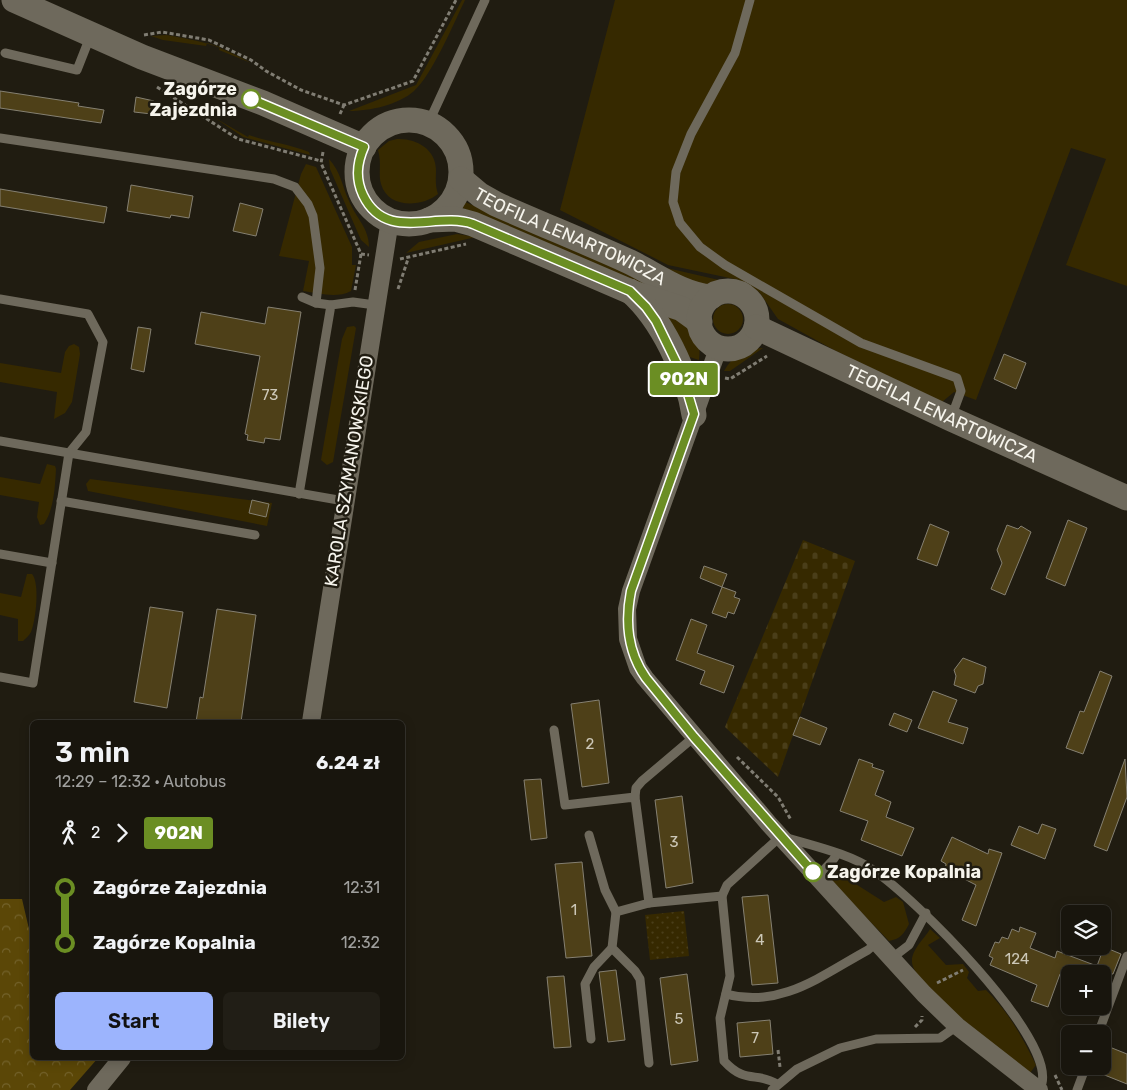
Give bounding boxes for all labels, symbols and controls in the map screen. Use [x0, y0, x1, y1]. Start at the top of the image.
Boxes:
place label: Zagórze Zajezdnia [149, 78, 237, 121]
marker: Zagórze Zajezdnia [241, 89, 261, 109]
street label: TEOFILA LENARTOWICZA [470, 183, 670, 290]
street label: KAROLA SZYMANOWSKIEGO [320, 354, 378, 588]
street label: TEOFILA LENARTOWICZA [842, 360, 1041, 467]
line badge: 902N [649, 363, 719, 395]
text: 902N [660, 368, 708, 390]
house number: 73 [262, 386, 278, 404]
house number: 2 [586, 735, 595, 753]
text: 3 min [55, 736, 130, 769]
text: 6.24 zł [316, 751, 380, 774]
text: 12:29 – 12:32 · Autobus [55, 772, 226, 791]
icon: walk [55, 819, 83, 847]
icon: forward [108, 819, 136, 847]
text: 902N [154, 822, 203, 844]
text: 2 [91, 823, 100, 842]
house number: 3 [669, 833, 679, 851]
place label: Zagórze Kopalnia [827, 861, 981, 883]
marker: Zagórze Kopalnia [803, 862, 823, 882]
text: Zagórze Zajezdnia [93, 876, 267, 899]
text: 12:31 [343, 878, 380, 897]
house number: 1 [571, 901, 577, 919]
map controls [1061, 905, 1111, 1075]
button: layers [1061, 905, 1111, 955]
text: Zagórze Kopalnia [93, 931, 256, 954]
house number: 4 [755, 931, 765, 949]
text: 12:32 [341, 933, 380, 952]
house number: 124 [1005, 950, 1029, 968]
button: + [1061, 965, 1111, 1015]
button: Start [55, 992, 213, 1050]
button: Bilety [223, 992, 380, 1050]
house number: 5 [675, 1010, 684, 1028]
button: − [1061, 1025, 1111, 1075]
house number: 7 [751, 1029, 759, 1047]

